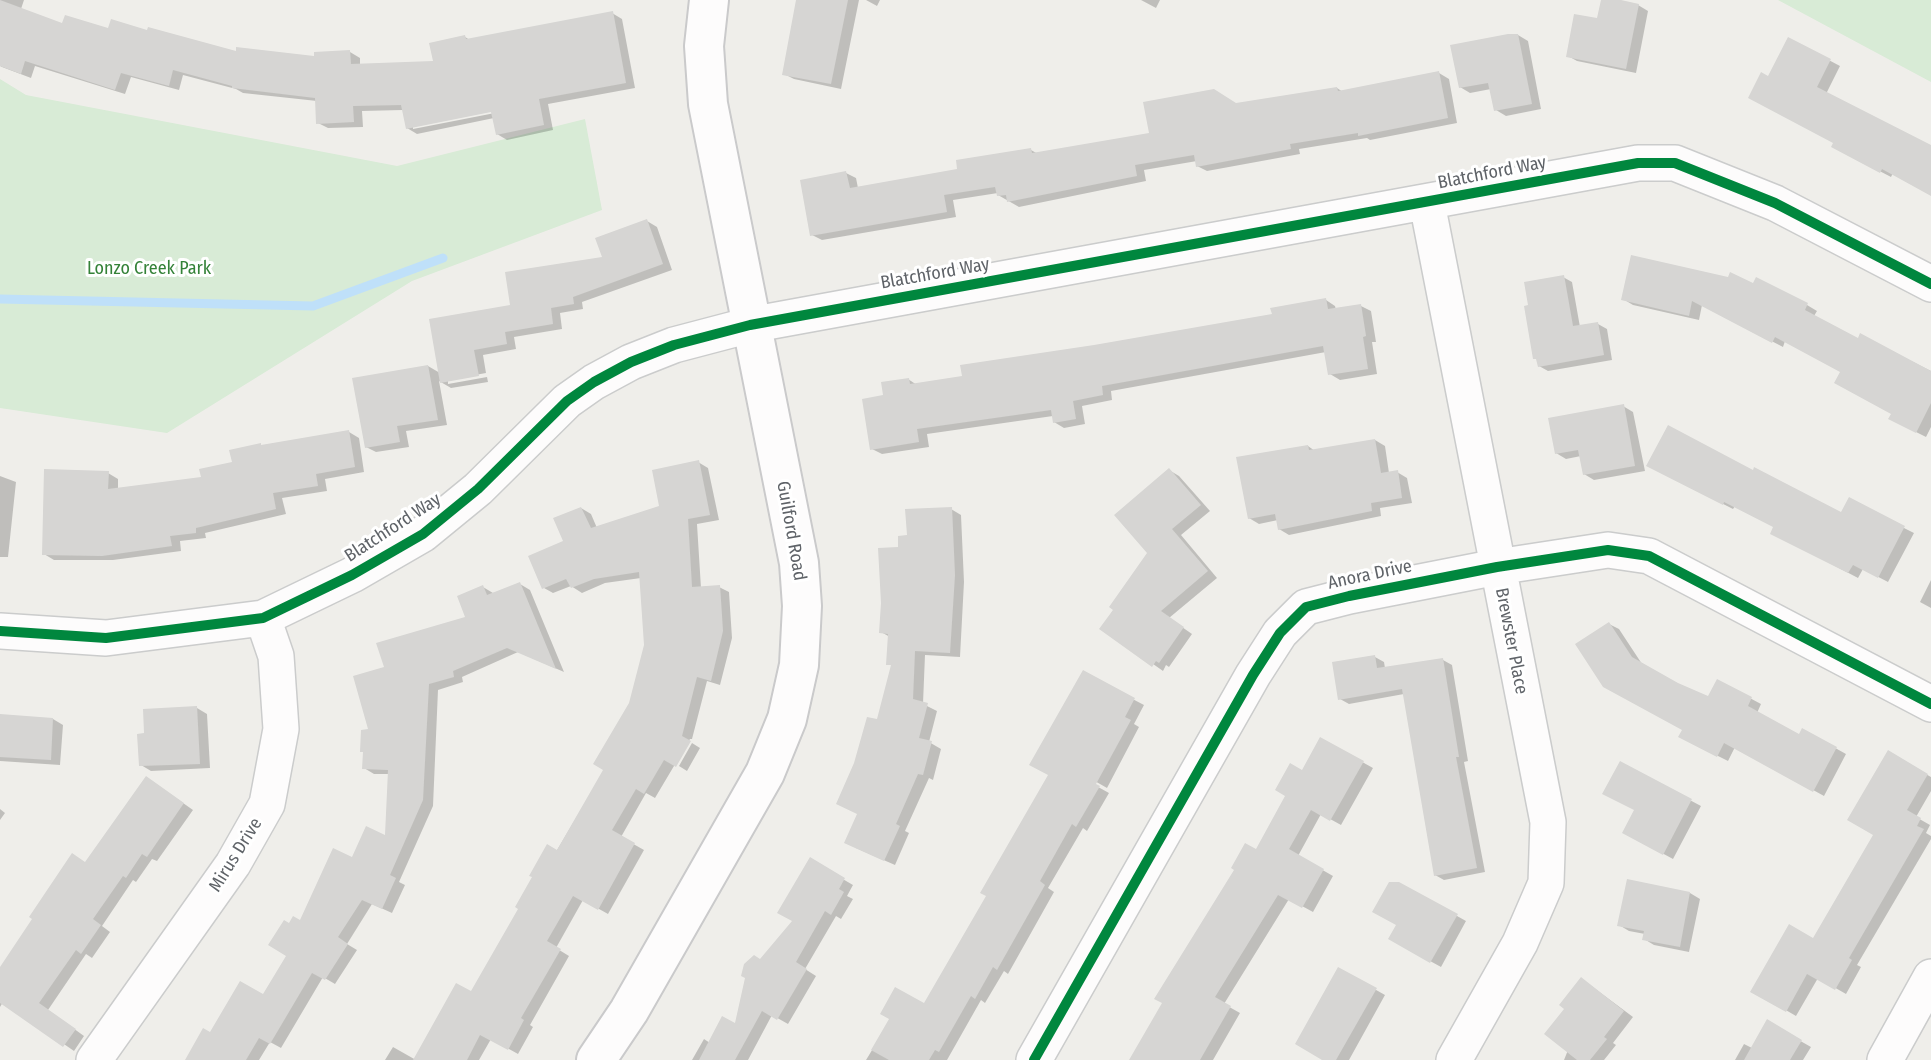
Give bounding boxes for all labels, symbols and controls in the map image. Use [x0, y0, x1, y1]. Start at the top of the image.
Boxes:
street label: Blatchford Way [1436, 152, 1548, 194]
street label: Blatchford Way [879, 254, 991, 294]
park label: Lonzo Creek Park [87, 258, 211, 280]
street label: Guilford Road [772, 479, 810, 583]
street label: Blatchford Way [341, 489, 445, 567]
street label: Anora Drive [1326, 556, 1414, 594]
street label: Brewster Place [1490, 586, 1532, 696]
street label: Mirus Drive [205, 814, 267, 896]

